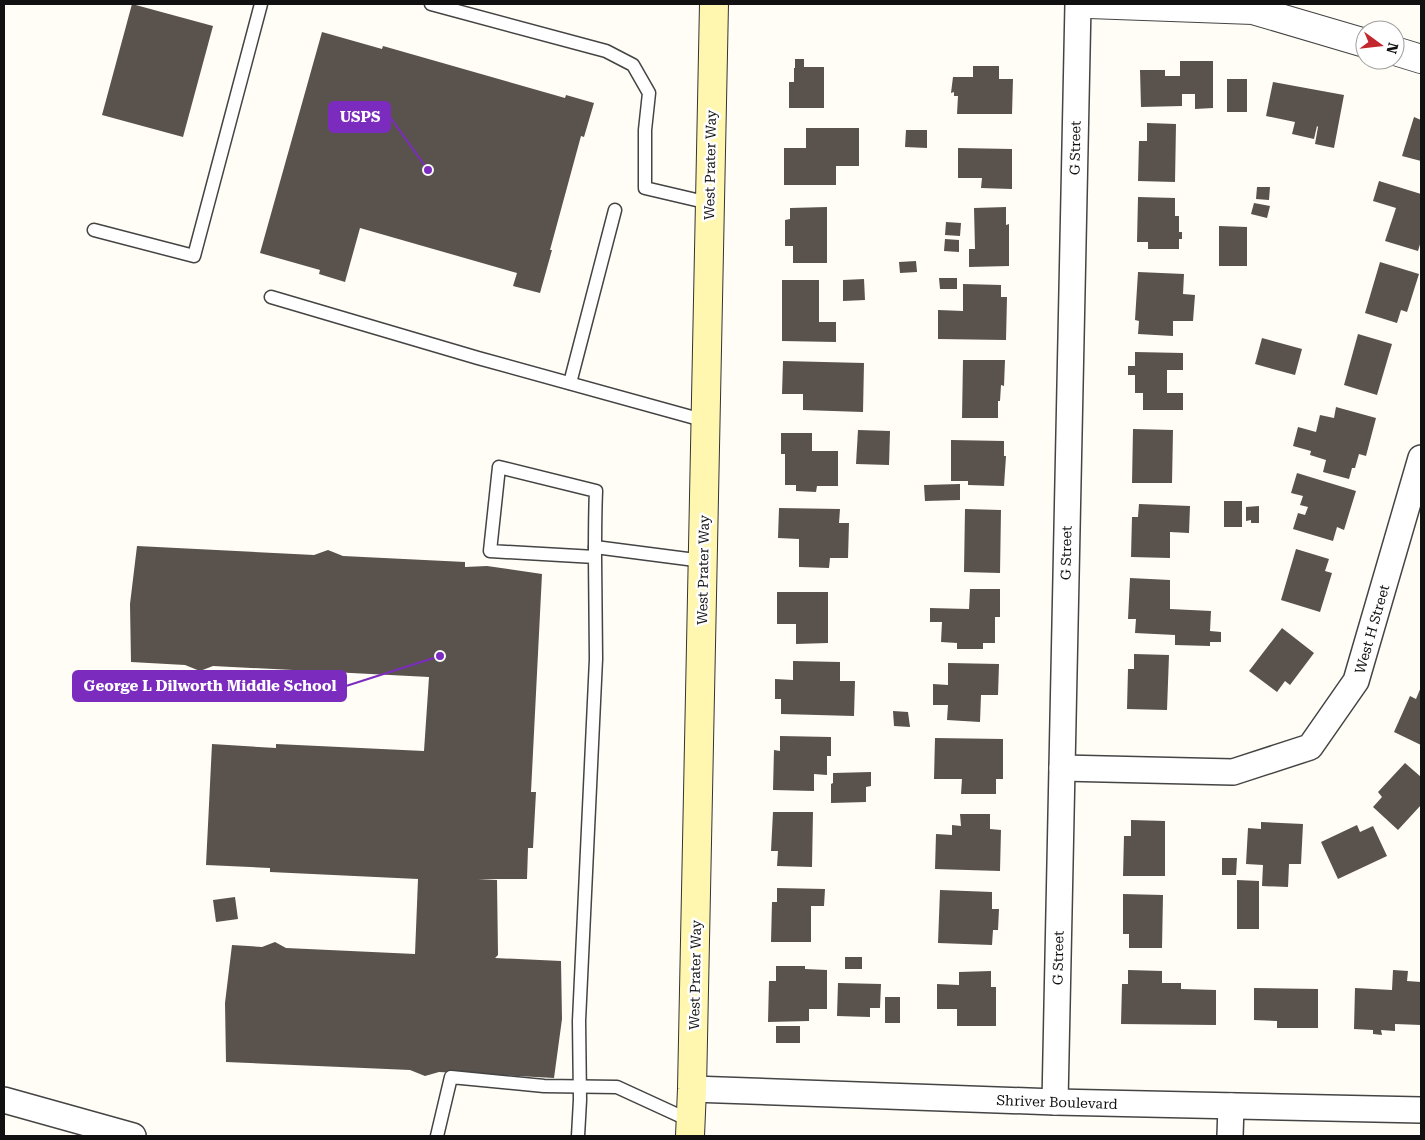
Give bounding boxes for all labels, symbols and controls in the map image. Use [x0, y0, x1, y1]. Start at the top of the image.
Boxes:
north arrow [1355, 20, 1405, 70]
text: N [1383, 41, 1402, 56]
callout: USPS [329, 102, 390, 132]
text: USPS [340, 108, 381, 126]
street label: West Prater Way [701, 109, 719, 220]
street label: G Street [1067, 121, 1083, 175]
street label: West Prater Way [694, 514, 712, 625]
street label: G Street [1058, 526, 1074, 580]
street label: West H Street [1352, 583, 1392, 675]
callout: George L Dilworth Middle School [73, 671, 346, 701]
text: George L Dilworth Middle School [84, 677, 336, 695]
street label: West Prater Way [686, 919, 704, 1030]
street label: G Street [1050, 931, 1066, 985]
street label: Shriver Boulevard [996, 1092, 1118, 1112]

